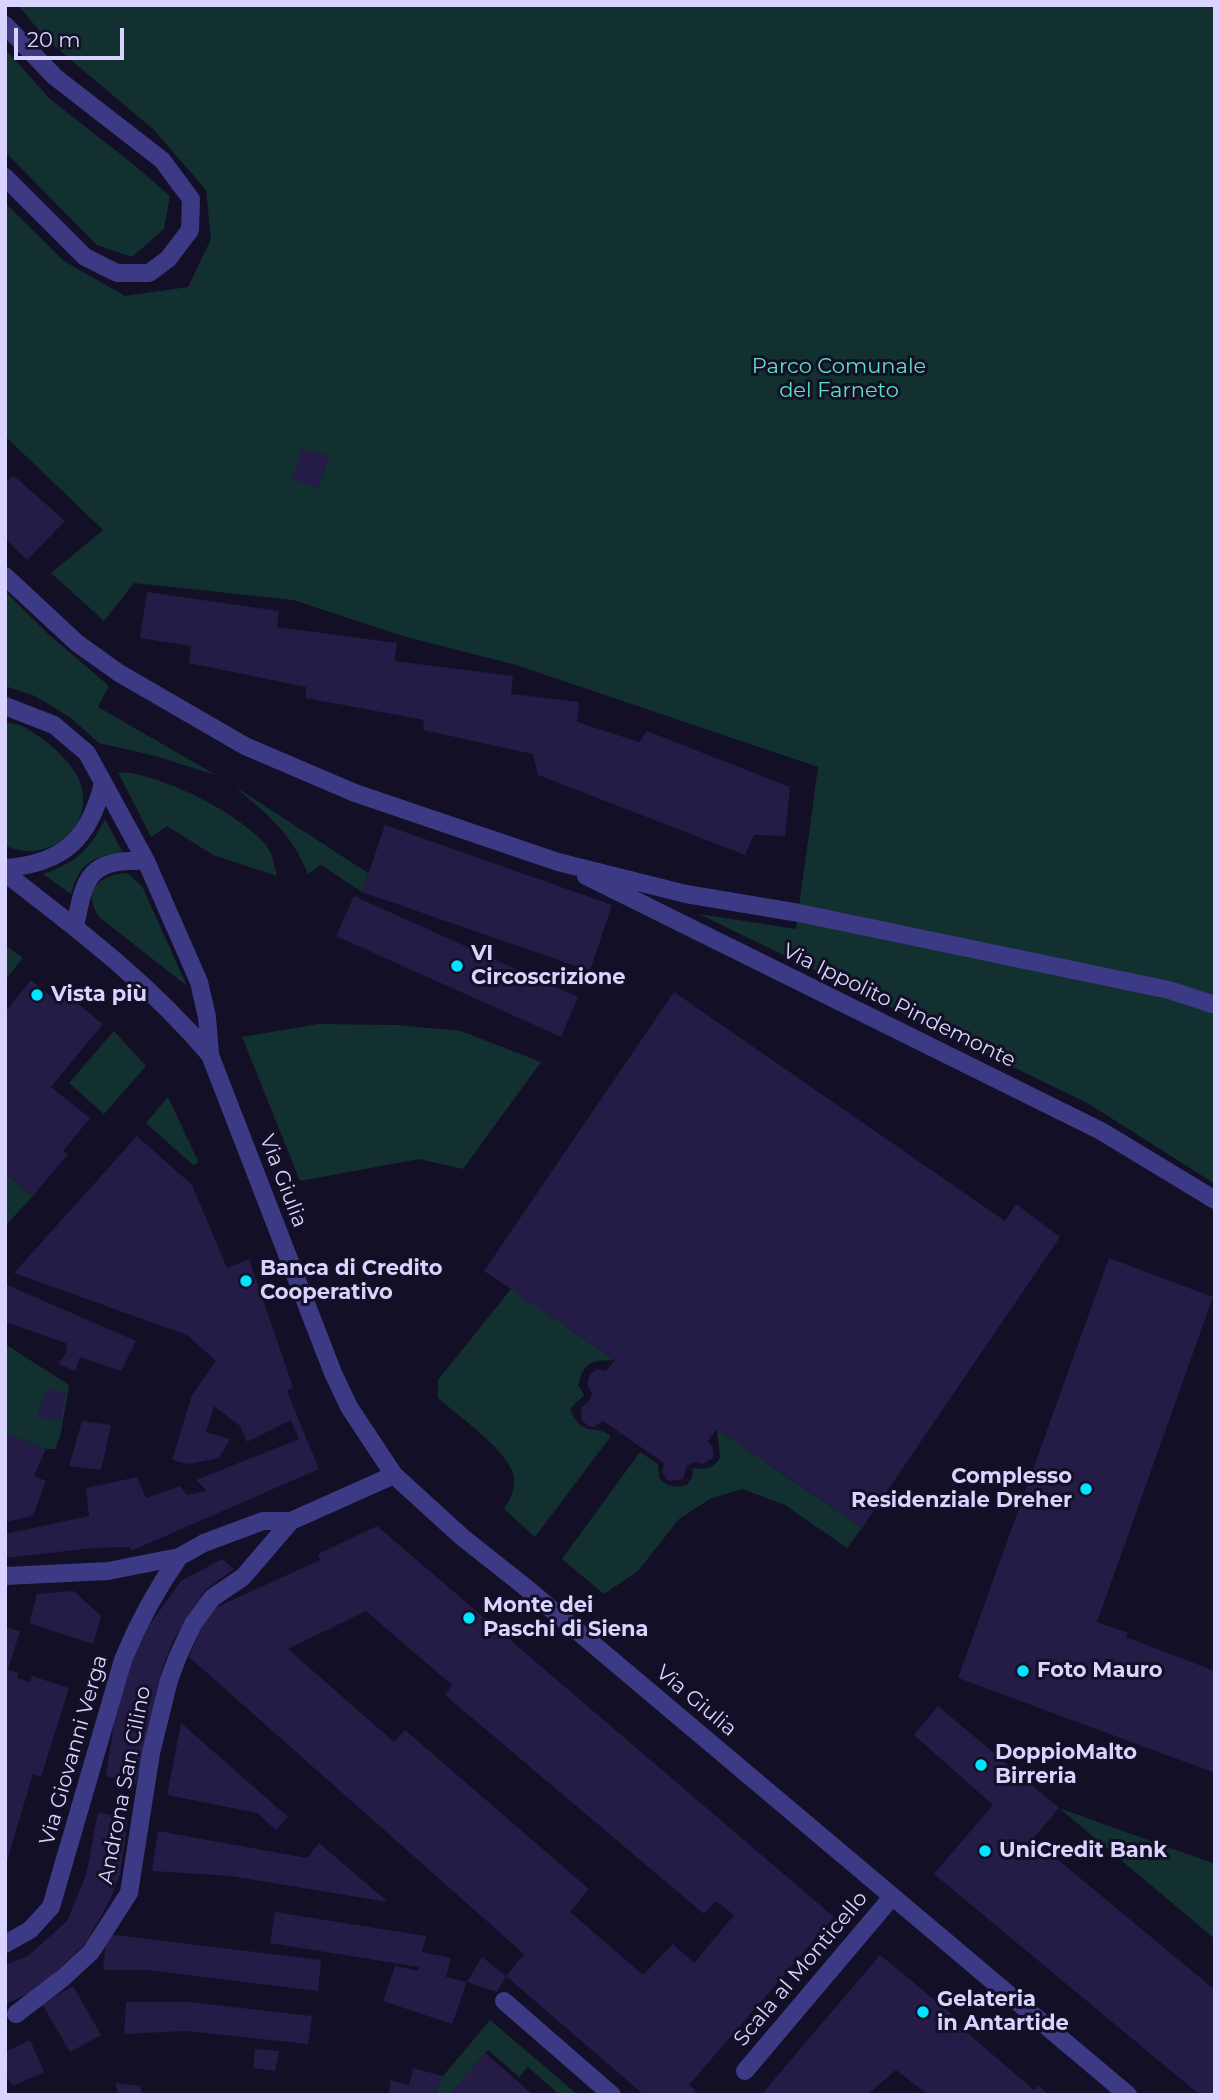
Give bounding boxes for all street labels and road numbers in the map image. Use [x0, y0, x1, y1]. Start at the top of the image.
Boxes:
street label: Via Ippolito Pindemonte [778, 939, 1020, 1073]
street label: Via Giulia [254, 1131, 312, 1231]
street label: Via Giovanni Verga [35, 1652, 113, 1848]
street label: Via Giulia [651, 1660, 741, 1742]
street label: Androna San Cilino [93, 1684, 157, 1886]
street label: Scala al Monticello [729, 1886, 873, 2052]

